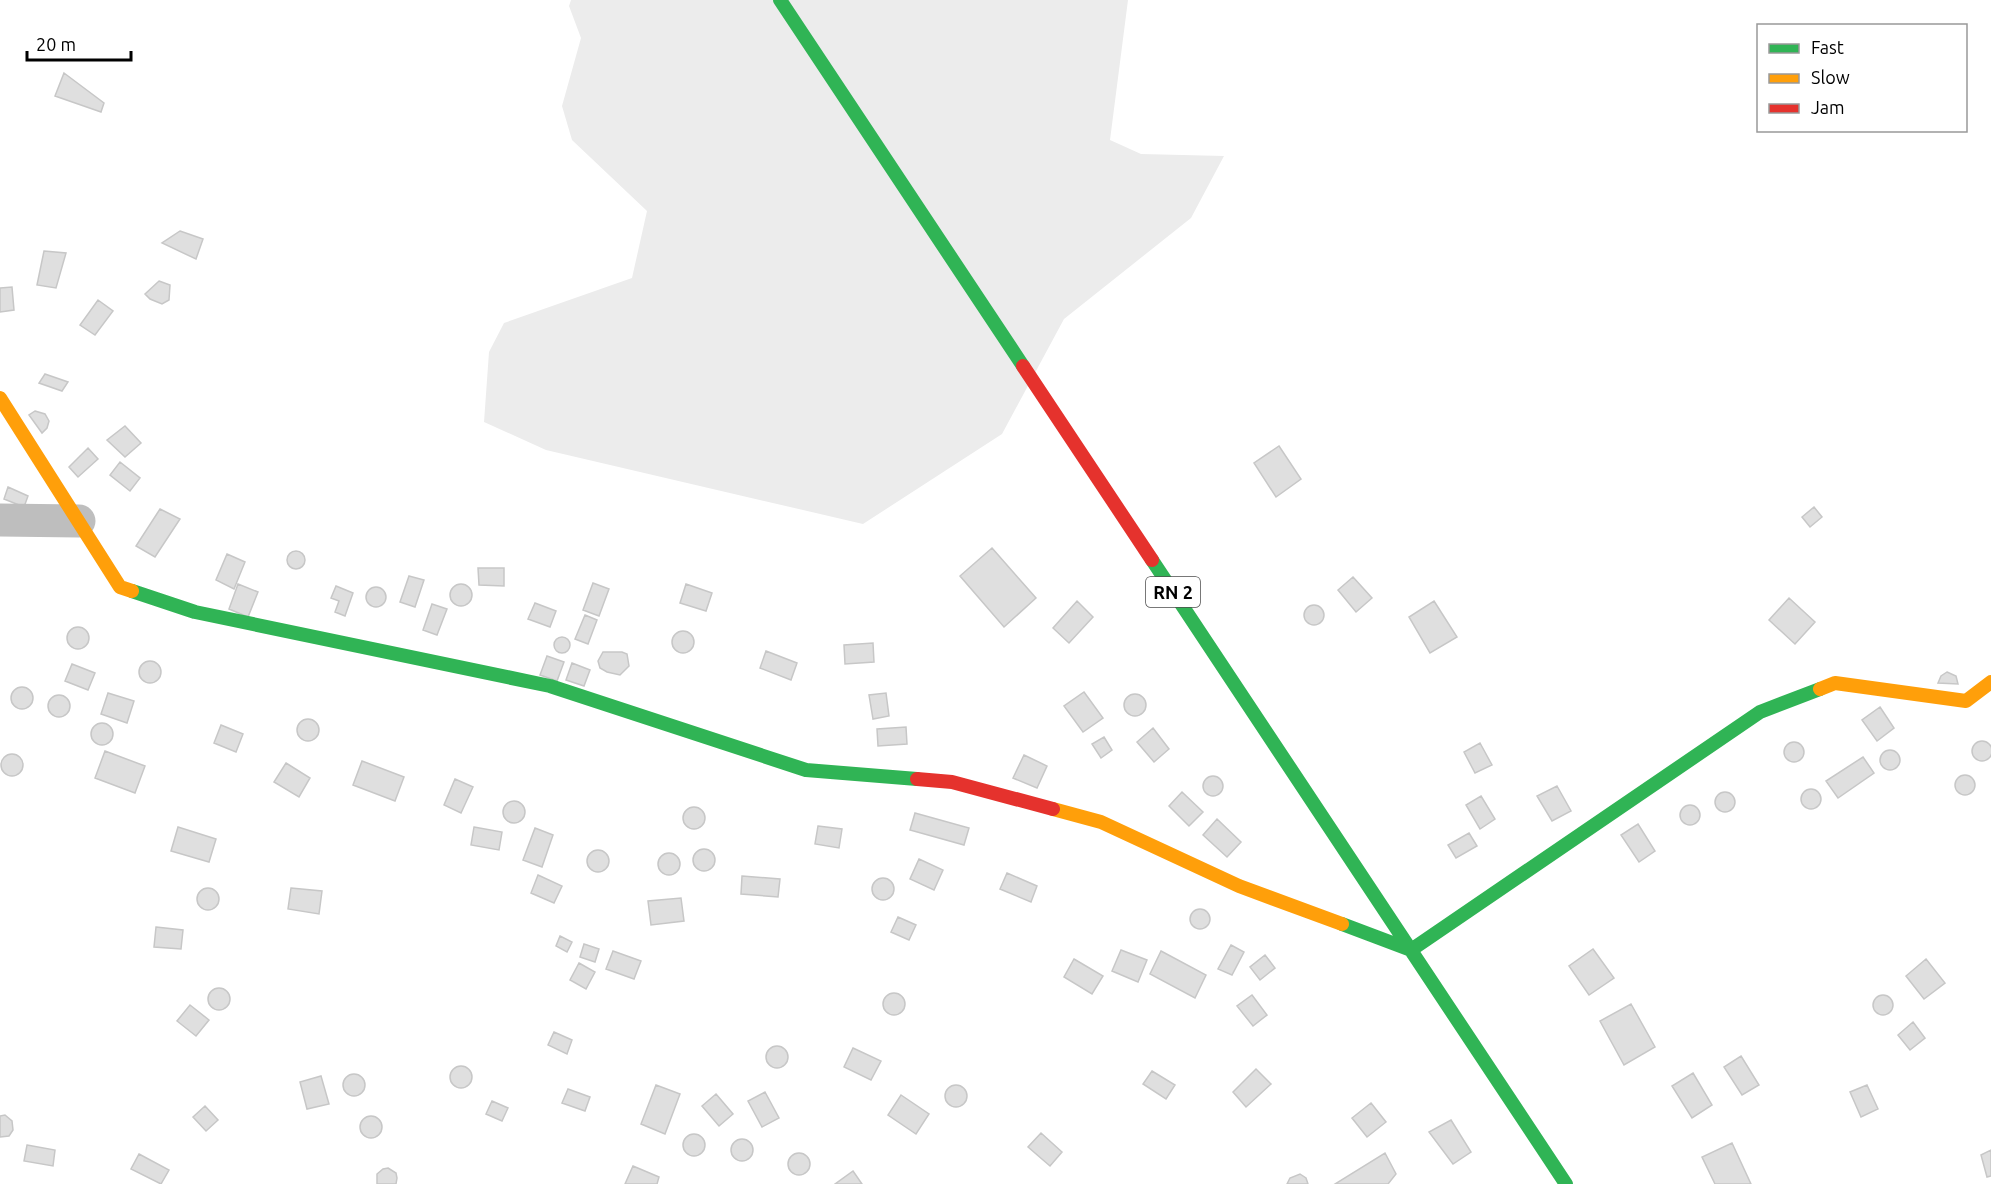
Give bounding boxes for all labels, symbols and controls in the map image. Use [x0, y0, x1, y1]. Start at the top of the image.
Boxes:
scale bar [27, 24, 130, 62]
legend [1757, 24, 1967, 132]
text: 20 m [36, 34, 76, 54]
text: Fast [1811, 37, 1844, 57]
text: Slow [1811, 67, 1850, 87]
text: Jam [1811, 97, 1845, 117]
road number: RN 2 [1146, 577, 1200, 607]

